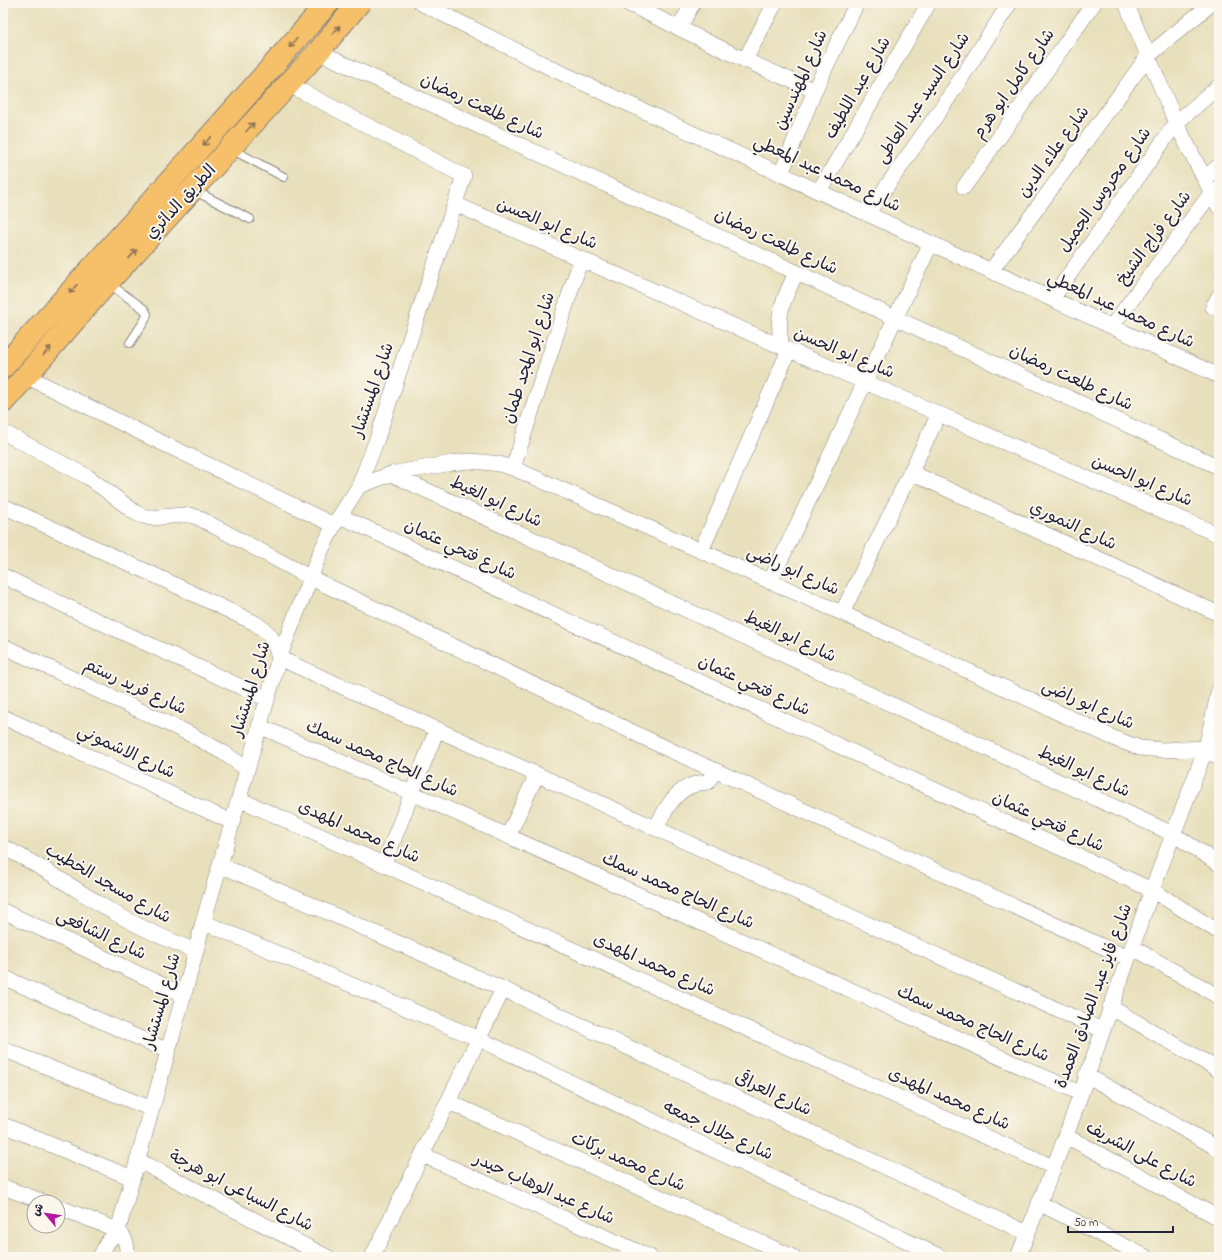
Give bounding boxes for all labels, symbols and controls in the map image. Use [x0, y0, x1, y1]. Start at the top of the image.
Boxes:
street label: شارع كامل ابو هرم [967, 24, 1061, 144]
one-way arrow [332, 25, 341, 36]
street label: شارع المهندسين [768, 26, 834, 134]
street label: شارع السيد عبد العاطى [870, 27, 976, 169]
street label: شارع عبد اللطيف [818, 32, 898, 144]
one-way arrow [288, 38, 297, 48]
street label: شارع طلعت رمضان [416, 67, 548, 147]
street label: شارع علاء الدين [1012, 101, 1096, 203]
one-way arrow [245, 122, 254, 132]
street label: شارع محروس الجميل [1052, 122, 1158, 258]
street label: شارع محمد عبد المعطي [749, 129, 905, 220]
one-way arrow [203, 135, 212, 145]
street label: الطريق الدائري [140, 159, 222, 245]
street label: شارع فراج الشيخ [1110, 186, 1198, 290]
street label: شارع ابو الحسن [493, 192, 601, 256]
street label: شارع طلعت رمضان [710, 202, 842, 282]
one-way arrow [129, 249, 138, 259]
street label: شارع محمد عبد المعطي [1043, 265, 1199, 356]
one-way arrow [69, 284, 78, 295]
street label: شارع ابو المجد طمان [496, 289, 562, 427]
street label: شارع ابو الحسن [790, 321, 898, 385]
street label: شارع طلعت رمضان [1005, 338, 1137, 418]
street label: شارع المستشار [344, 339, 401, 443]
one-way arrow [43, 346, 52, 357]
street label: شارع ابو الحسن [1088, 449, 1196, 513]
street label: شارع ابو الغيط [446, 470, 546, 534]
street label: شارع النموري [1025, 495, 1121, 557]
street label: شارع فتحي عثمان [399, 513, 520, 588]
street label: شارع ابو راضى [743, 540, 843, 602]
street label: شارع ابو الغيط [740, 605, 840, 669]
street label: شارع المستشار [224, 638, 277, 742]
street label: شارع فتحي عثمان [693, 649, 814, 724]
street label: شارع فريد رستم [80, 652, 190, 722]
street label: شارع ابو راضى [1038, 674, 1138, 736]
street label: شارع الحاج محمد سمك [302, 714, 462, 804]
street label: شارع الاشموني [73, 718, 179, 786]
street label: شارع ابو الغيط [1034, 740, 1134, 804]
street label: شارع فتحي عثمان [987, 785, 1108, 860]
street label: شارع محمد المهدى [294, 794, 424, 870]
street label: شارع مسجد الخطيب [40, 838, 176, 930]
street label: شارع الحاج محمد سمك [598, 846, 758, 936]
street label: شارع فايز عبد الصادق العمدة [1049, 900, 1139, 1092]
street label: شارع الشافعى [52, 903, 150, 967]
street label: شارع محمد المهدى [589, 927, 719, 1003]
street label: شارع المستشار [136, 950, 188, 1054]
street label: شارع الحاج محمد سمك [893, 979, 1053, 1069]
street label: شارع محمد المهدى [884, 1061, 1014, 1137]
street label: شارع العراقى [730, 1065, 816, 1123]
street label: شارع جلال جمعه [659, 1095, 777, 1167]
street label: شارع على الشريف [1081, 1115, 1201, 1195]
street label: شارع محمد بركات [567, 1126, 689, 1198]
street label: شارع السباعى ابو هرجة [165, 1144, 317, 1238]
street label: شارع عبد الوهاب حيدر [468, 1146, 618, 1231]
north arrow [26, 1194, 66, 1234]
text: ش [28, 1200, 48, 1219]
scale bar [1068, 1208, 1173, 1234]
text: 50 m [1074, 1214, 1098, 1232]

